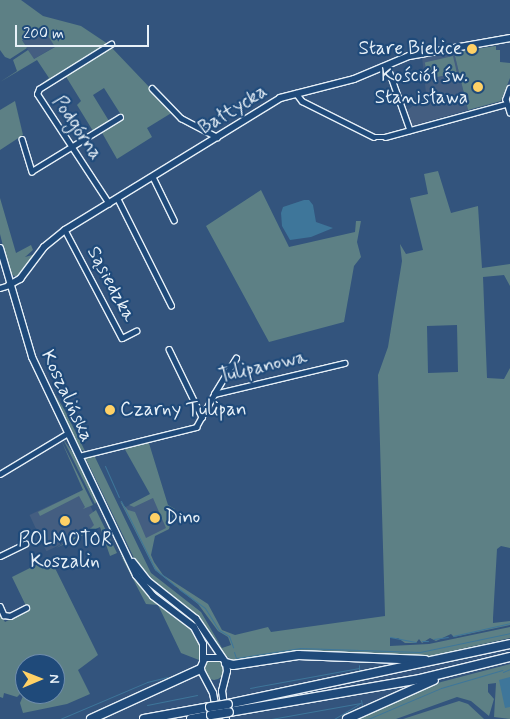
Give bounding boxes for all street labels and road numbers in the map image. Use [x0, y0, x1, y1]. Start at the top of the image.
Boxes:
street label: Bałtycka [195, 80, 271, 140]
street label: Podgórna [47, 92, 107, 164]
street label: Sąsiedzka [82, 242, 140, 326]
street label: Tulipanowa [217, 346, 309, 388]
street label: Koszalińska [36, 347, 98, 445]

